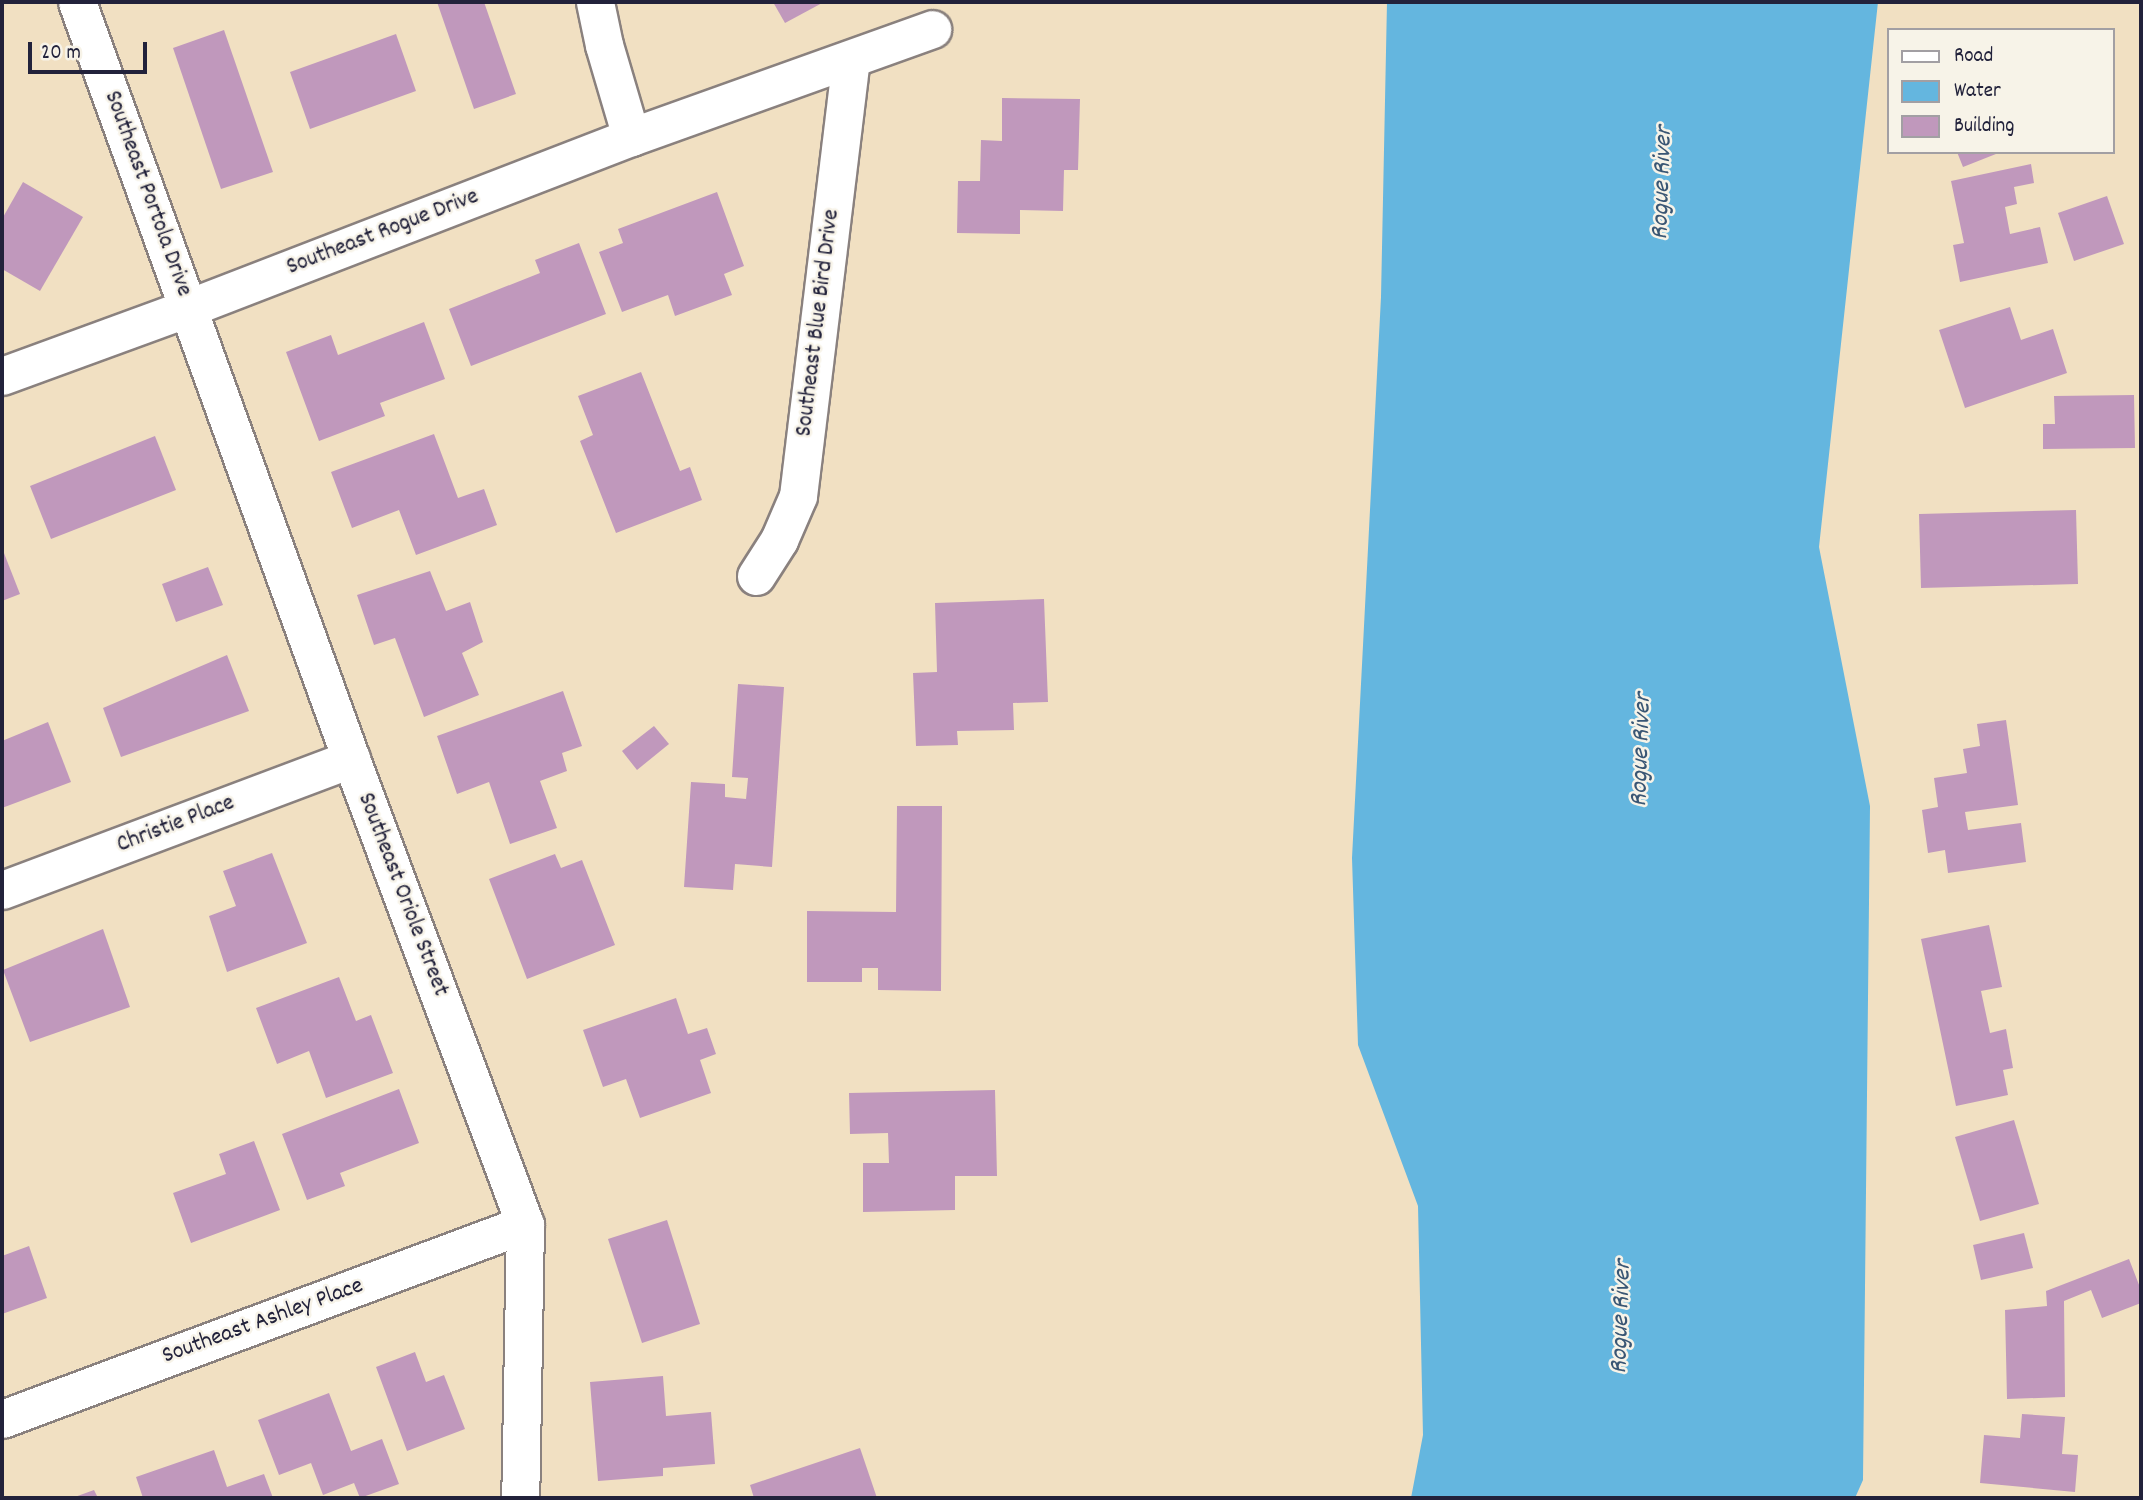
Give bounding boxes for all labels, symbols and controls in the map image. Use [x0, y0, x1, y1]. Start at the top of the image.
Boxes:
scale bar [32, 28, 150, 72]
legend [1888, 28, 2115, 154]
text: 20 m [41, 39, 81, 69]
text: Road [1954, 42, 1993, 72]
text: Water [1954, 77, 2001, 107]
street label: Southeast Portola Drive [96, 87, 198, 301]
text: Building [1954, 112, 2014, 142]
water label: Rogue River [1645, 126, 1681, 240]
street label: Southeast Rogue Drive [283, 183, 483, 283]
street label: Southeast Blue Bird Drive [791, 208, 847, 438]
water label: Rogue River [1624, 693, 1660, 807]
street label: Christie Place [113, 789, 239, 861]
street label: Southeast Oriole Street [350, 789, 454, 1001]
water label: Rogue River [1604, 1260, 1640, 1374]
street label: Southeast Ashley Place [159, 1272, 367, 1372]

